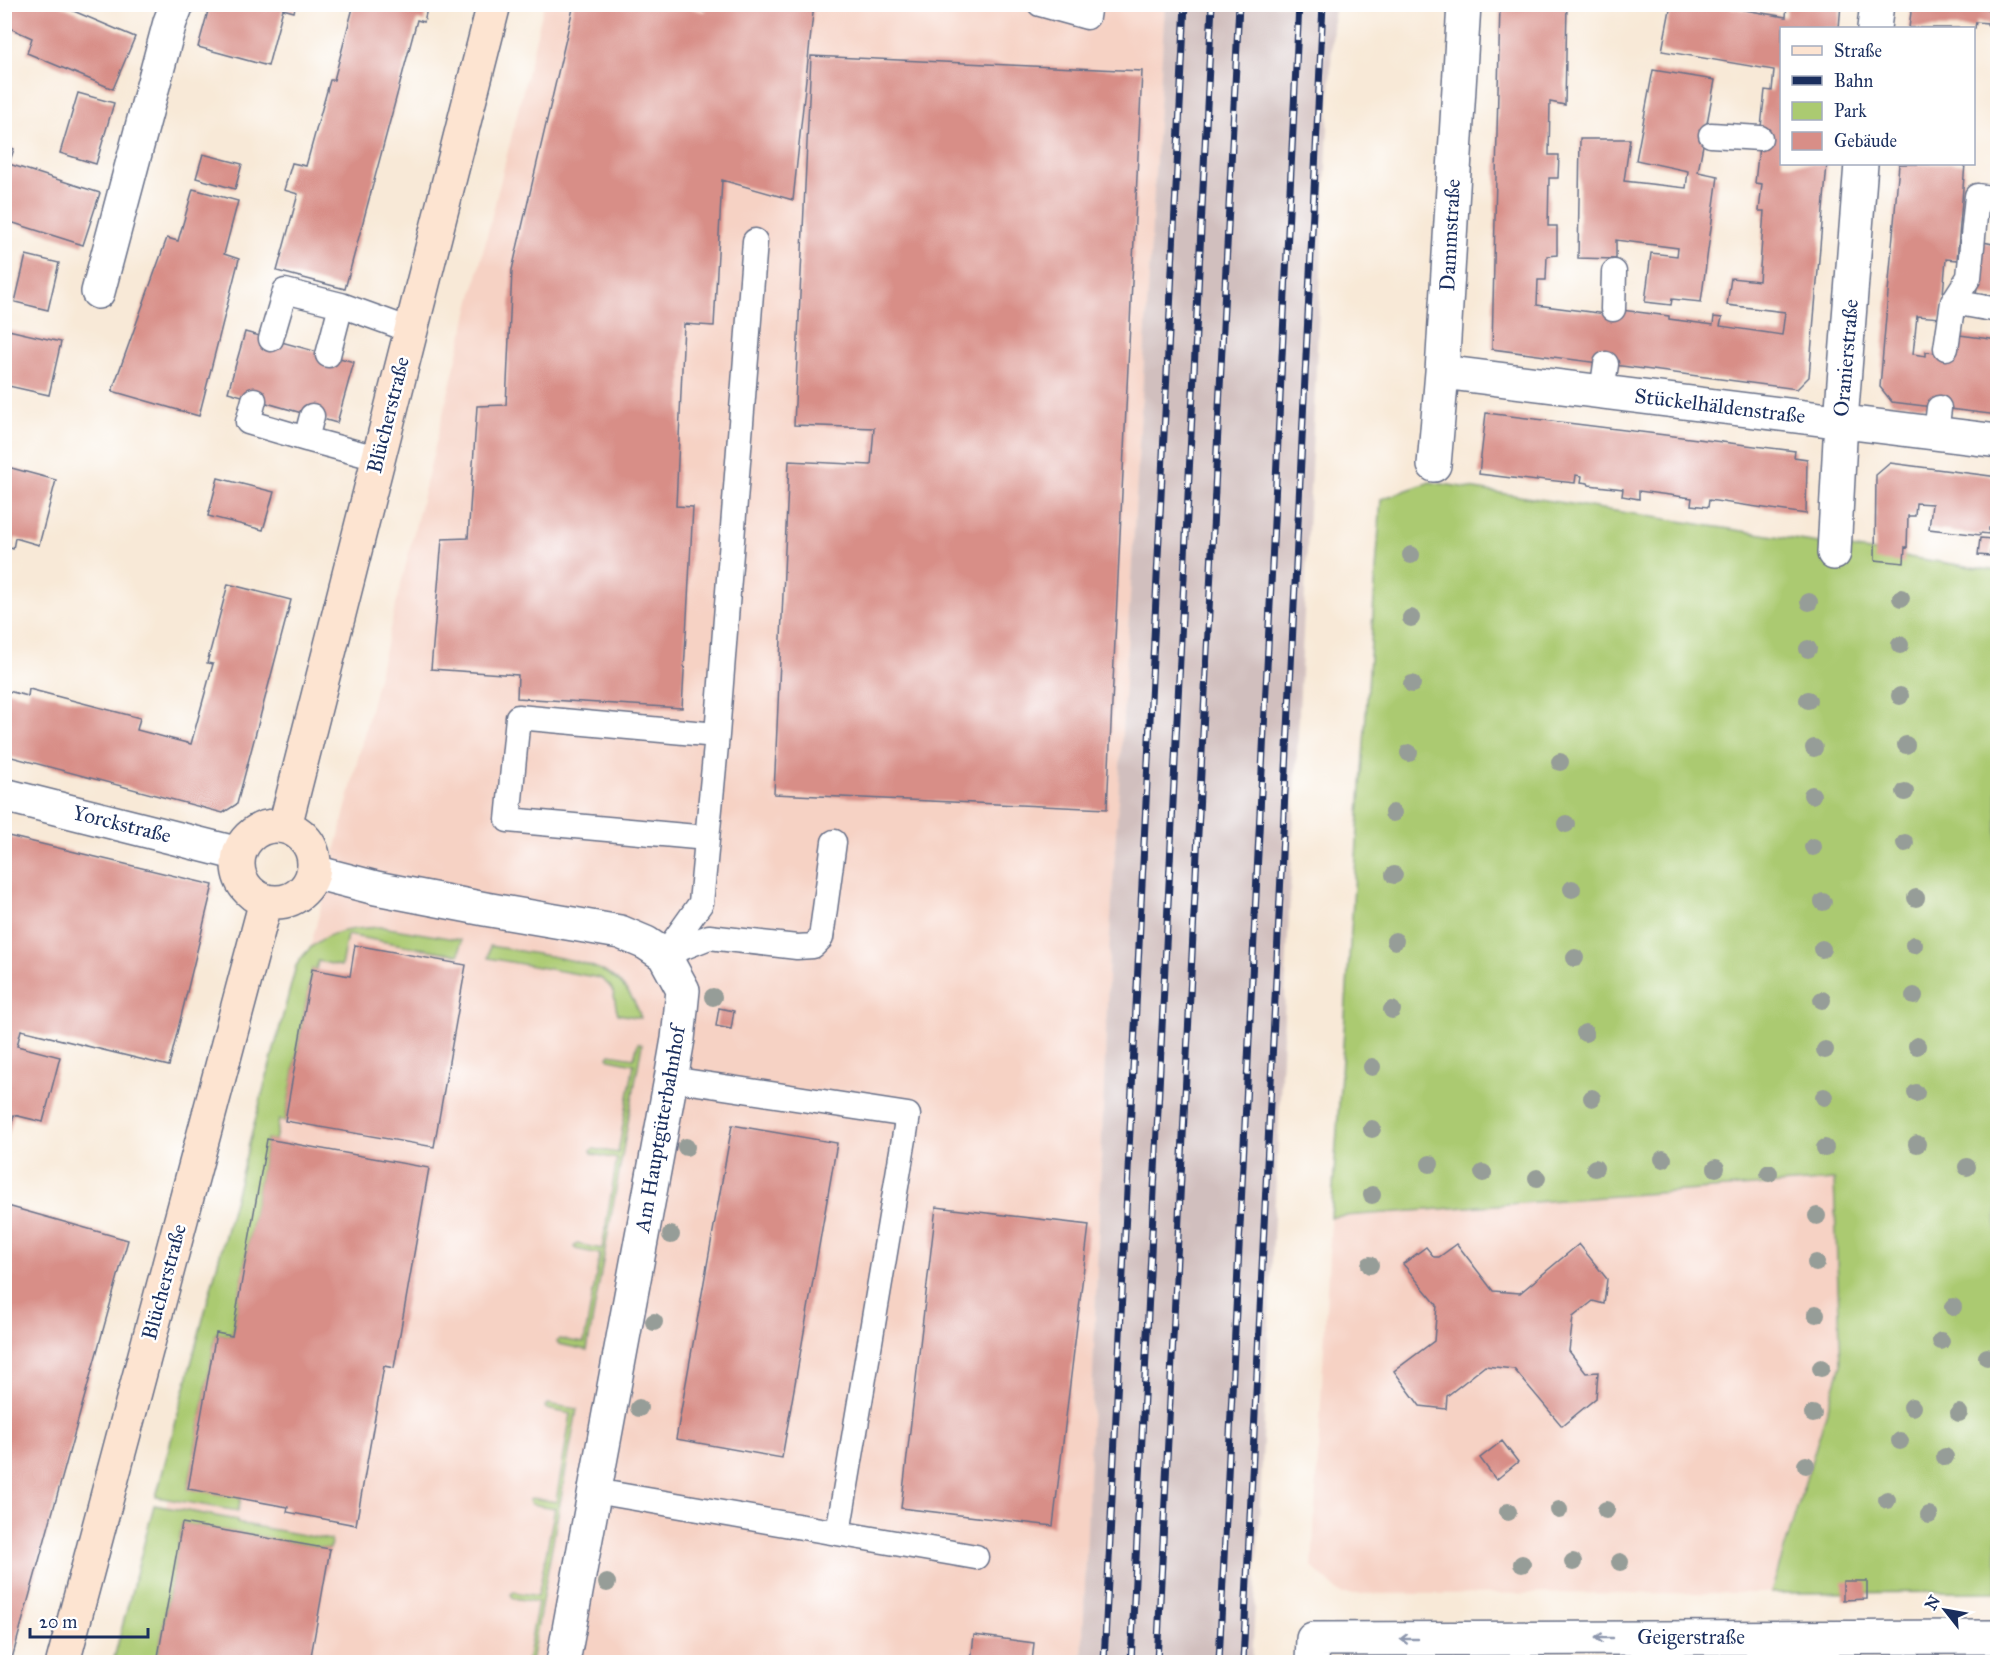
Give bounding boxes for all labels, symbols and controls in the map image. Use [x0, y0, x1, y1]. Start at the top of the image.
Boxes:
legend [1780, 27, 1975, 165]
text: Straße [1834, 40, 1882, 62]
text: Bahn [1834, 70, 1874, 92]
text: Park [1834, 100, 1867, 122]
text: Gebäude [1834, 130, 1897, 152]
street label: Dammstraße [1434, 178, 1466, 292]
street label: Oranierstraße [1828, 298, 1864, 418]
street label: Blücherstraße [361, 354, 415, 476]
street label: Stückelhäldenstraße [1633, 383, 1807, 429]
street label: Yorckstraße [70, 799, 174, 849]
street label: Am Hauptgüterbahnhof [629, 1021, 691, 1235]
street label: Blücherstraße [136, 1221, 192, 1343]
north arrow [1915, 1580, 1975, 1640]
text: N [1921, 1591, 1944, 1613]
scale bar [30, 1601, 148, 1639]
text: 20 m [39, 1611, 77, 1633]
street label: Geigerstraße [1637, 1624, 1745, 1650]
one-way arrow [1594, 1632, 1614, 1644]
one-way arrow [1399, 1633, 1419, 1645]

